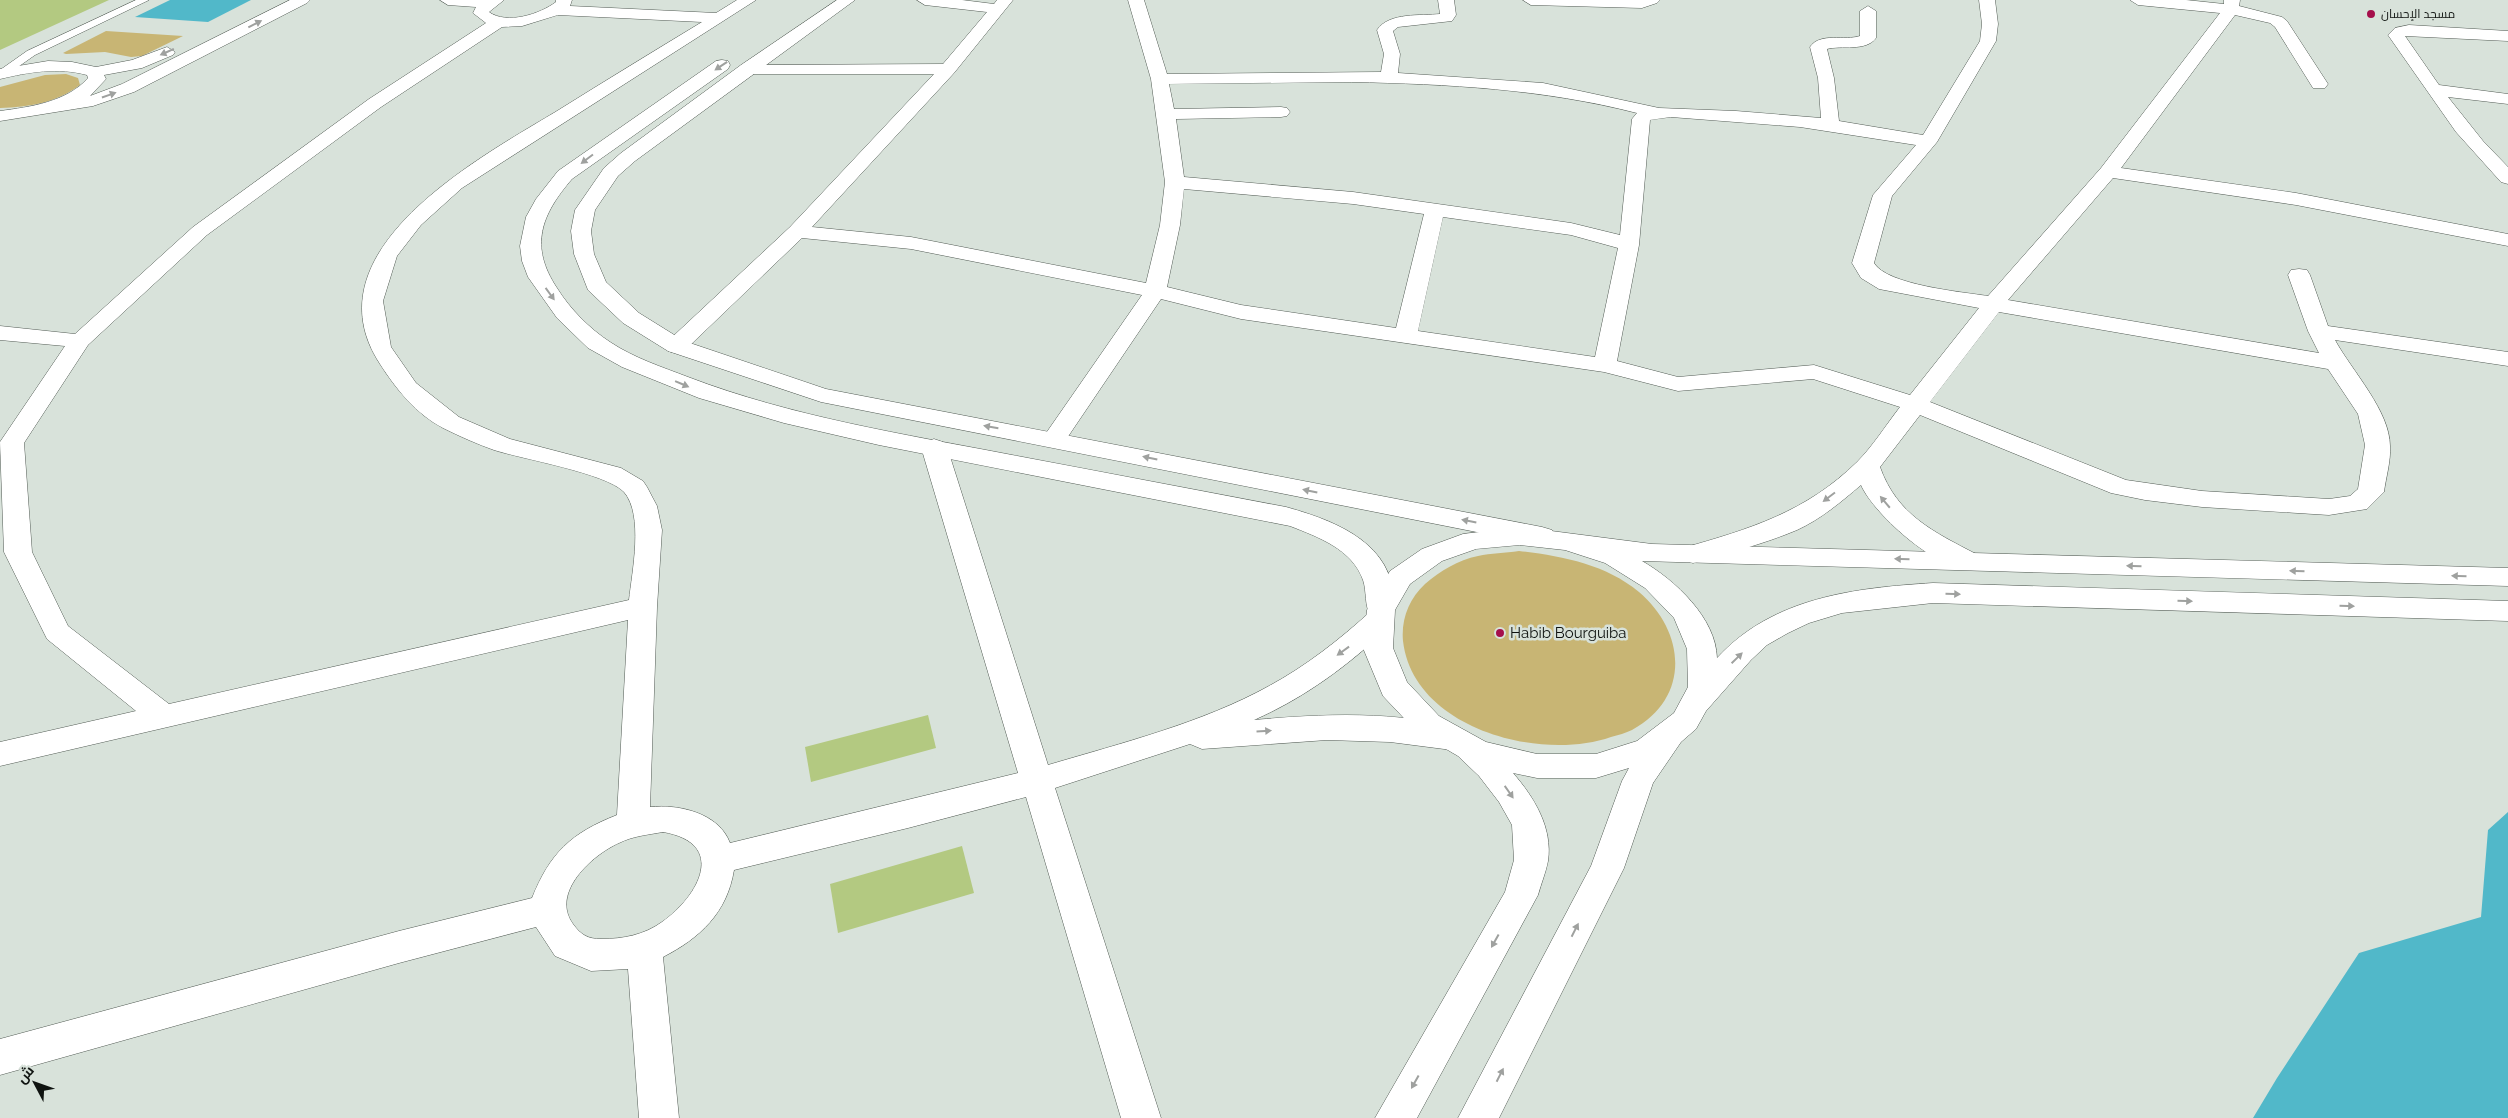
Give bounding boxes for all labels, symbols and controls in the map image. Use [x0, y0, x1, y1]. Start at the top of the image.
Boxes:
place label: مسجد الإحسان [2381, 7, 2455, 21]
marker: مسجد الإحسان [2365, 8, 2377, 20]
one-way arrow [248, 20, 262, 28]
one-way arrow [160, 48, 174, 56]
one-way arrow [714, 61, 727, 71]
one-way arrow [102, 91, 117, 99]
one-way arrow [581, 153, 594, 164]
one-way arrow [545, 287, 555, 301]
one-way arrow [675, 380, 690, 388]
one-way arrow [982, 423, 998, 431]
one-way arrow [1143, 454, 1158, 462]
one-way arrow [1301, 486, 1317, 494]
one-way arrow [1823, 492, 1836, 503]
one-way arrow [1880, 496, 1891, 509]
one-way arrow [1461, 517, 1477, 525]
one-way arrow [1894, 555, 1910, 563]
one-way arrow [2126, 561, 2142, 569]
one-way arrow [2289, 566, 2305, 574]
one-way arrow [2451, 571, 2467, 579]
one-way arrow [1945, 590, 1961, 598]
one-way arrow [2177, 597, 2193, 605]
one-way arrow [2340, 602, 2356, 610]
place label: Habib Bourguiba [1510, 624, 1627, 642]
marker: Habib Bourguiba [1494, 627, 1506, 639]
one-way arrow [1336, 646, 1350, 656]
one-way arrow [1730, 652, 1742, 664]
one-way arrow [1256, 727, 1272, 735]
one-way arrow [1504, 785, 1514, 799]
one-way arrow [1571, 923, 1579, 938]
one-way arrow [1491, 933, 1499, 948]
north arrow [10, 1058, 60, 1108]
text: ش [13, 1062, 38, 1087]
one-way arrow [1496, 1067, 1504, 1082]
one-way arrow [1411, 1075, 1419, 1090]

